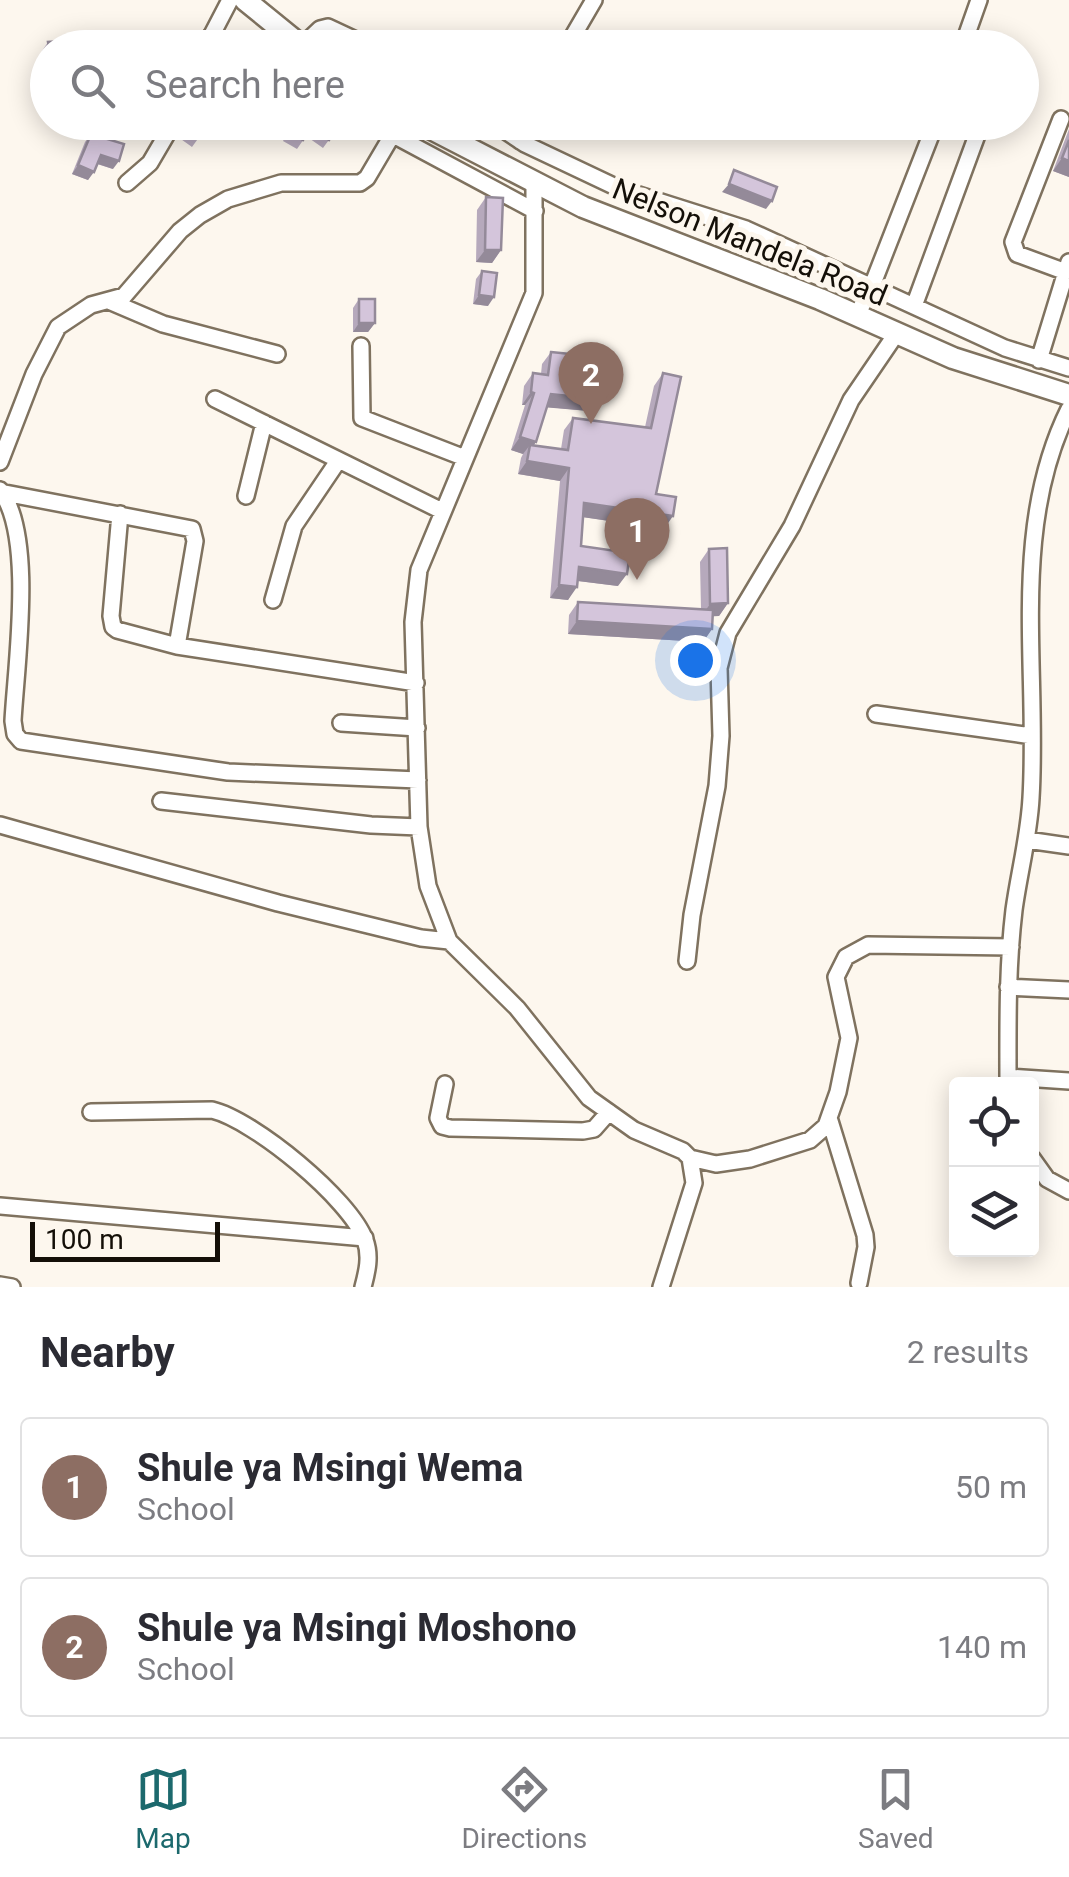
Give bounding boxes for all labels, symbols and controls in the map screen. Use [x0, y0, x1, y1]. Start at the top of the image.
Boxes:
search box [30, 30, 1039, 140]
icon: search [65, 58, 120, 113]
text: Search here [145, 63, 345, 107]
street label: Nelson Mandela Road [608, 171, 892, 313]
pin: 2 [558, 342, 624, 424]
pin: 1 [604, 498, 670, 580]
your location [670, 635, 721, 686]
map controls [949, 1077, 1039, 1257]
button: locate [949, 1077, 1039, 1167]
button: layers [949, 1167, 1039, 1257]
scale bar [30, 1217, 220, 1262]
text: 100 m [45, 1223, 124, 1256]
text: Nearby [40, 1328, 175, 1377]
text: 2 results [907, 1333, 1029, 1371]
text: Shule ya Msingi Wema [137, 1446, 523, 1490]
text: 1 [65, 1468, 84, 1506]
text: 50 m [955, 1468, 1027, 1506]
text: School [137, 1490, 235, 1528]
text: Shule ya Msingi Moshono [137, 1606, 577, 1650]
text: 2 [65, 1628, 84, 1666]
text: 140 m [937, 1628, 1027, 1666]
text: School [137, 1650, 235, 1688]
tab: Map [135, 1762, 191, 1855]
tab: Directions [461, 1762, 587, 1855]
tab: Saved [858, 1762, 934, 1855]

